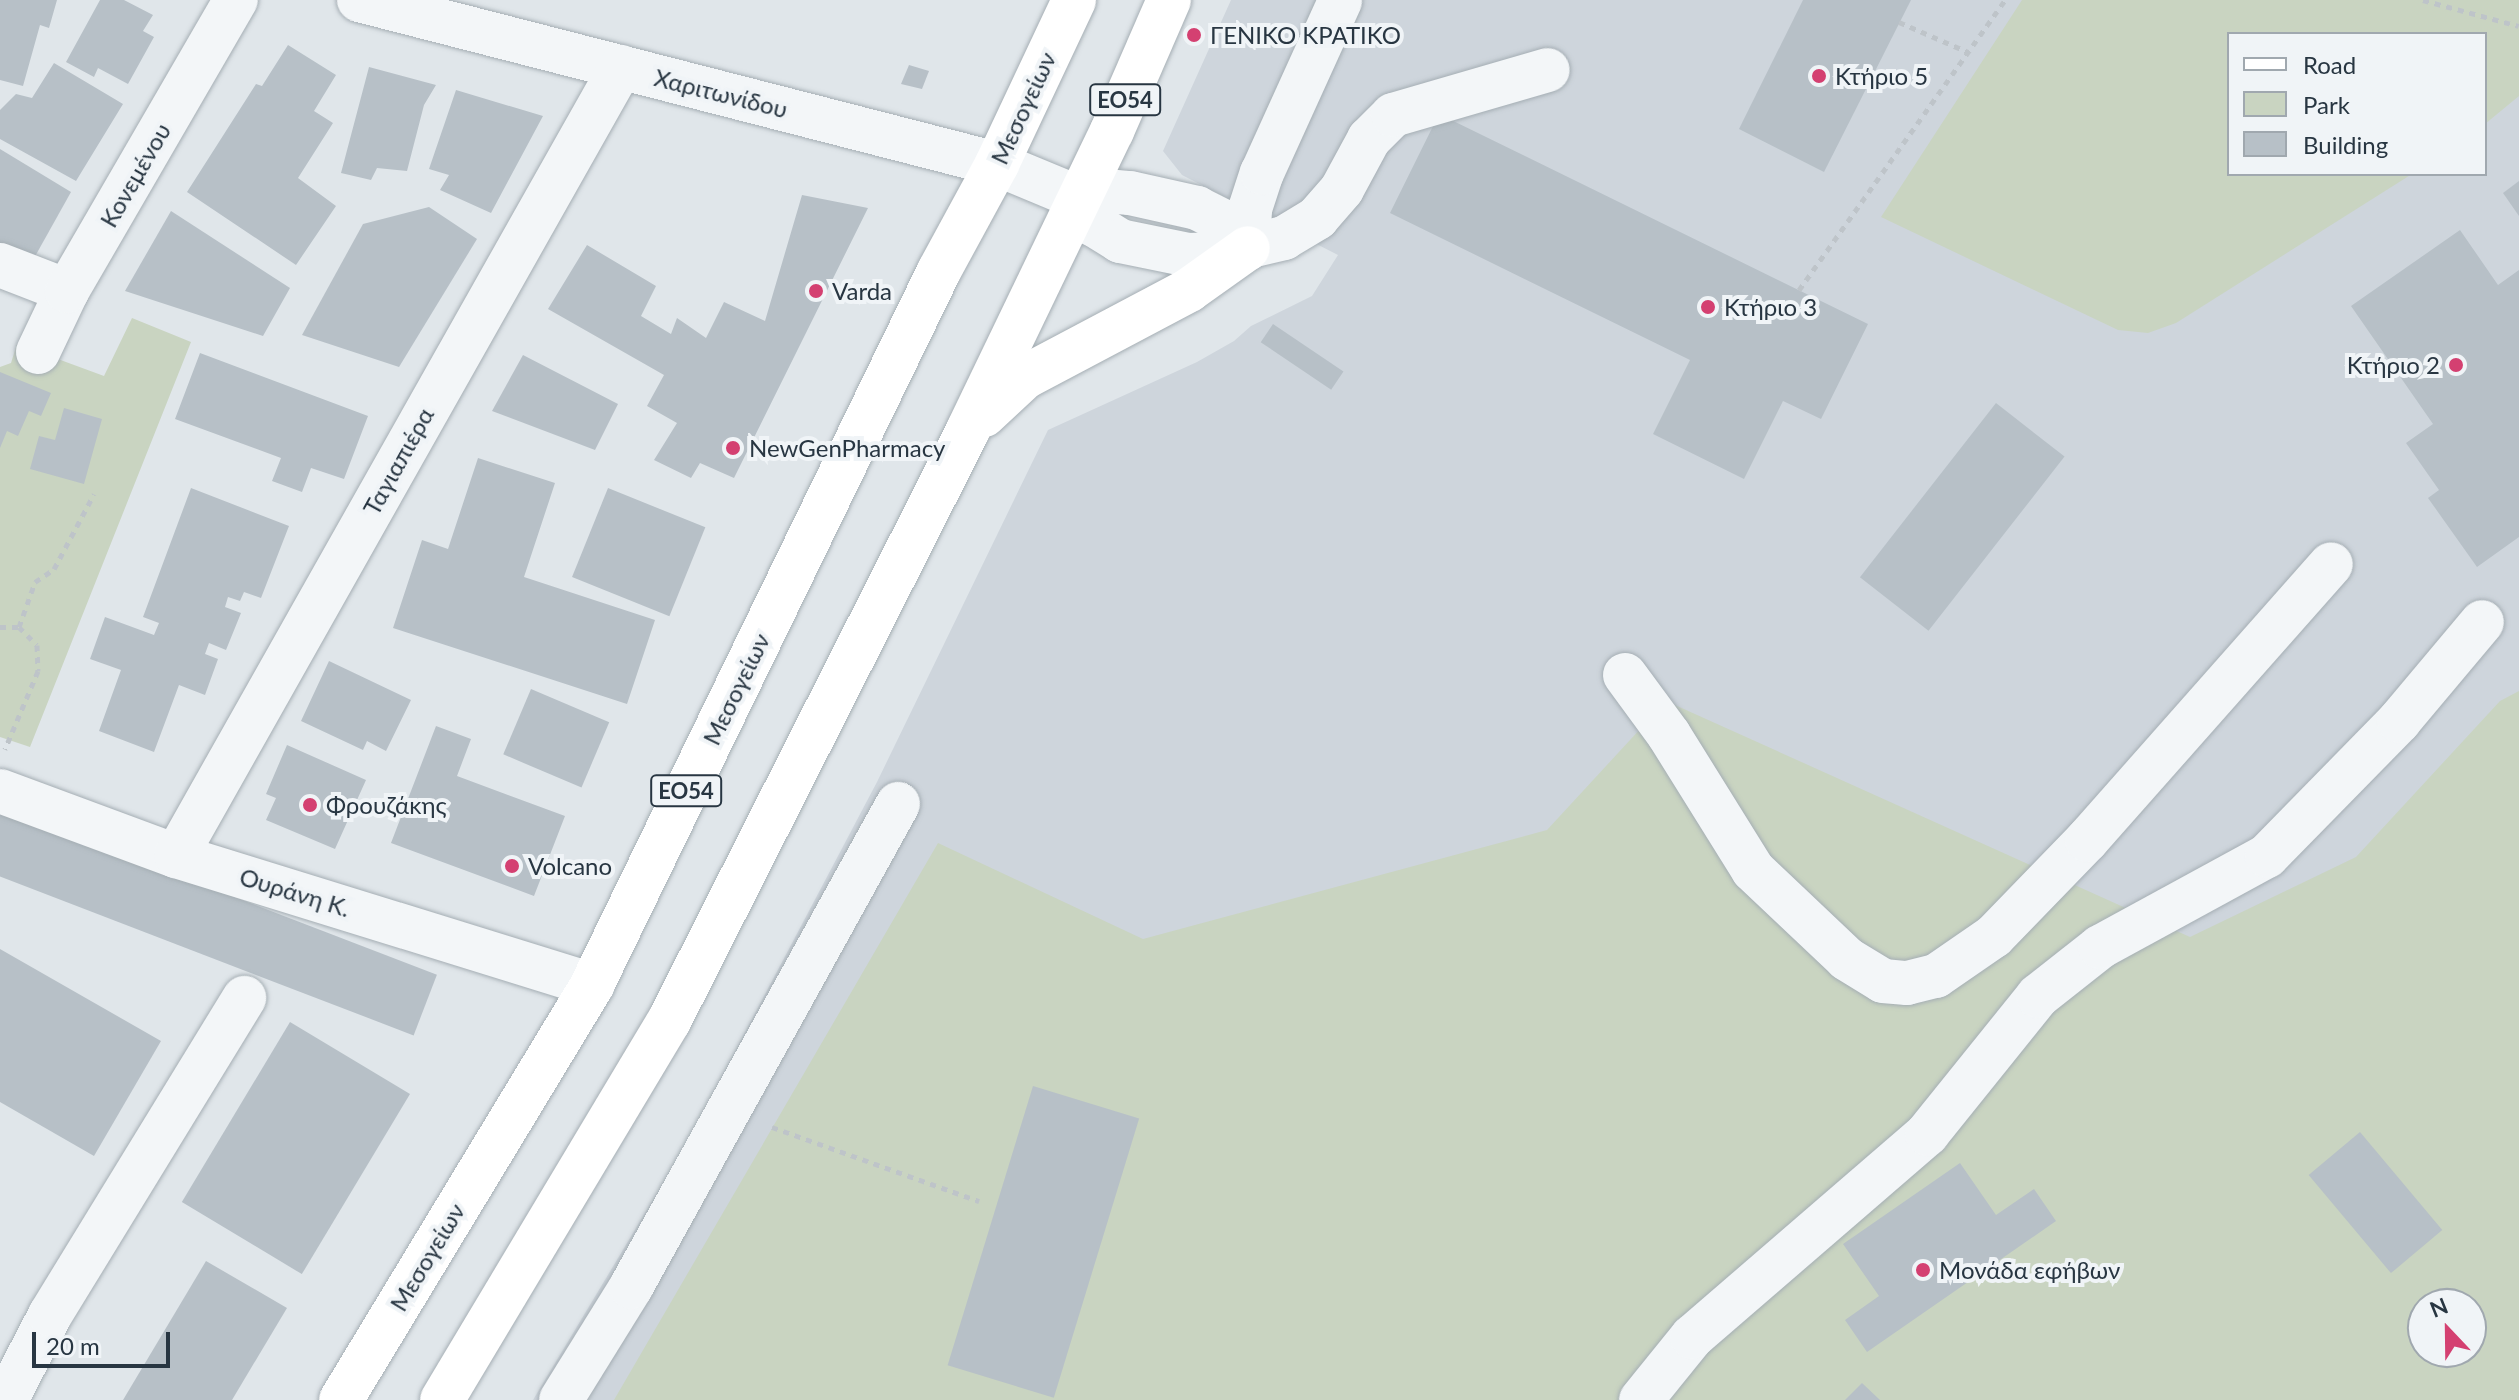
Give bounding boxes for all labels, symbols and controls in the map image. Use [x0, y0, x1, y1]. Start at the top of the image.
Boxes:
place label: ΓΕΝΙΚΟ ΚΡΑΤΙΚΟ [1210, 21, 1401, 49]
marker: ΓΕΝΙΚΟ ΚΡΑΤΙΚΟ [1185, 26, 1203, 44]
legend [2227, 32, 2487, 176]
street label: Μεσογείων [984, 47, 1062, 169]
text: Road [2303, 50, 2356, 79]
place label: Κτήριο 5 [1835, 62, 1928, 90]
street label: Χαριτωνίδου [651, 63, 791, 123]
marker: Κτήριο 5 [1810, 67, 1828, 85]
road number: ΕΟ54 [1089, 82, 1161, 118]
text: Park [2303, 90, 2350, 119]
street label: Κονεμένου [94, 118, 176, 232]
text: Building [2303, 130, 2388, 159]
place label: Varda [832, 277, 892, 305]
marker: Varda [807, 282, 825, 300]
place label: Κτήριο 3 [1724, 293, 1817, 321]
marker: Κτήριο 3 [1699, 298, 1717, 316]
place label: Κτήριο 2 [2347, 351, 2440, 379]
marker: Κτήριο 2 [2447, 356, 2465, 374]
street label: Ταγιαπιέρα [357, 402, 439, 520]
place label: NewGenPharmacy [749, 434, 945, 462]
marker: NewGenPharmacy [724, 439, 742, 457]
street label: Μεσογείων [697, 629, 775, 749]
road number: ΕΟ54 [650, 773, 722, 809]
place label: Φρουζάκης [326, 791, 447, 819]
marker: Φρουζάκης [301, 796, 319, 814]
place label: Volcano [528, 852, 612, 880]
marker: Volcano [503, 857, 521, 875]
street label: Ουράνη Κ. [236, 862, 354, 922]
street label: Μεσογείων [384, 1198, 470, 1316]
place label: Μονάδα εφήβων [1939, 1256, 2120, 1284]
marker: Μονάδα εφήβων [1914, 1261, 1932, 1279]
north arrow [2407, 1288, 2487, 1368]
text: N [2426, 1291, 2451, 1323]
scale bar [36, 1316, 174, 1366]
text: 20 m [46, 1331, 100, 1360]

